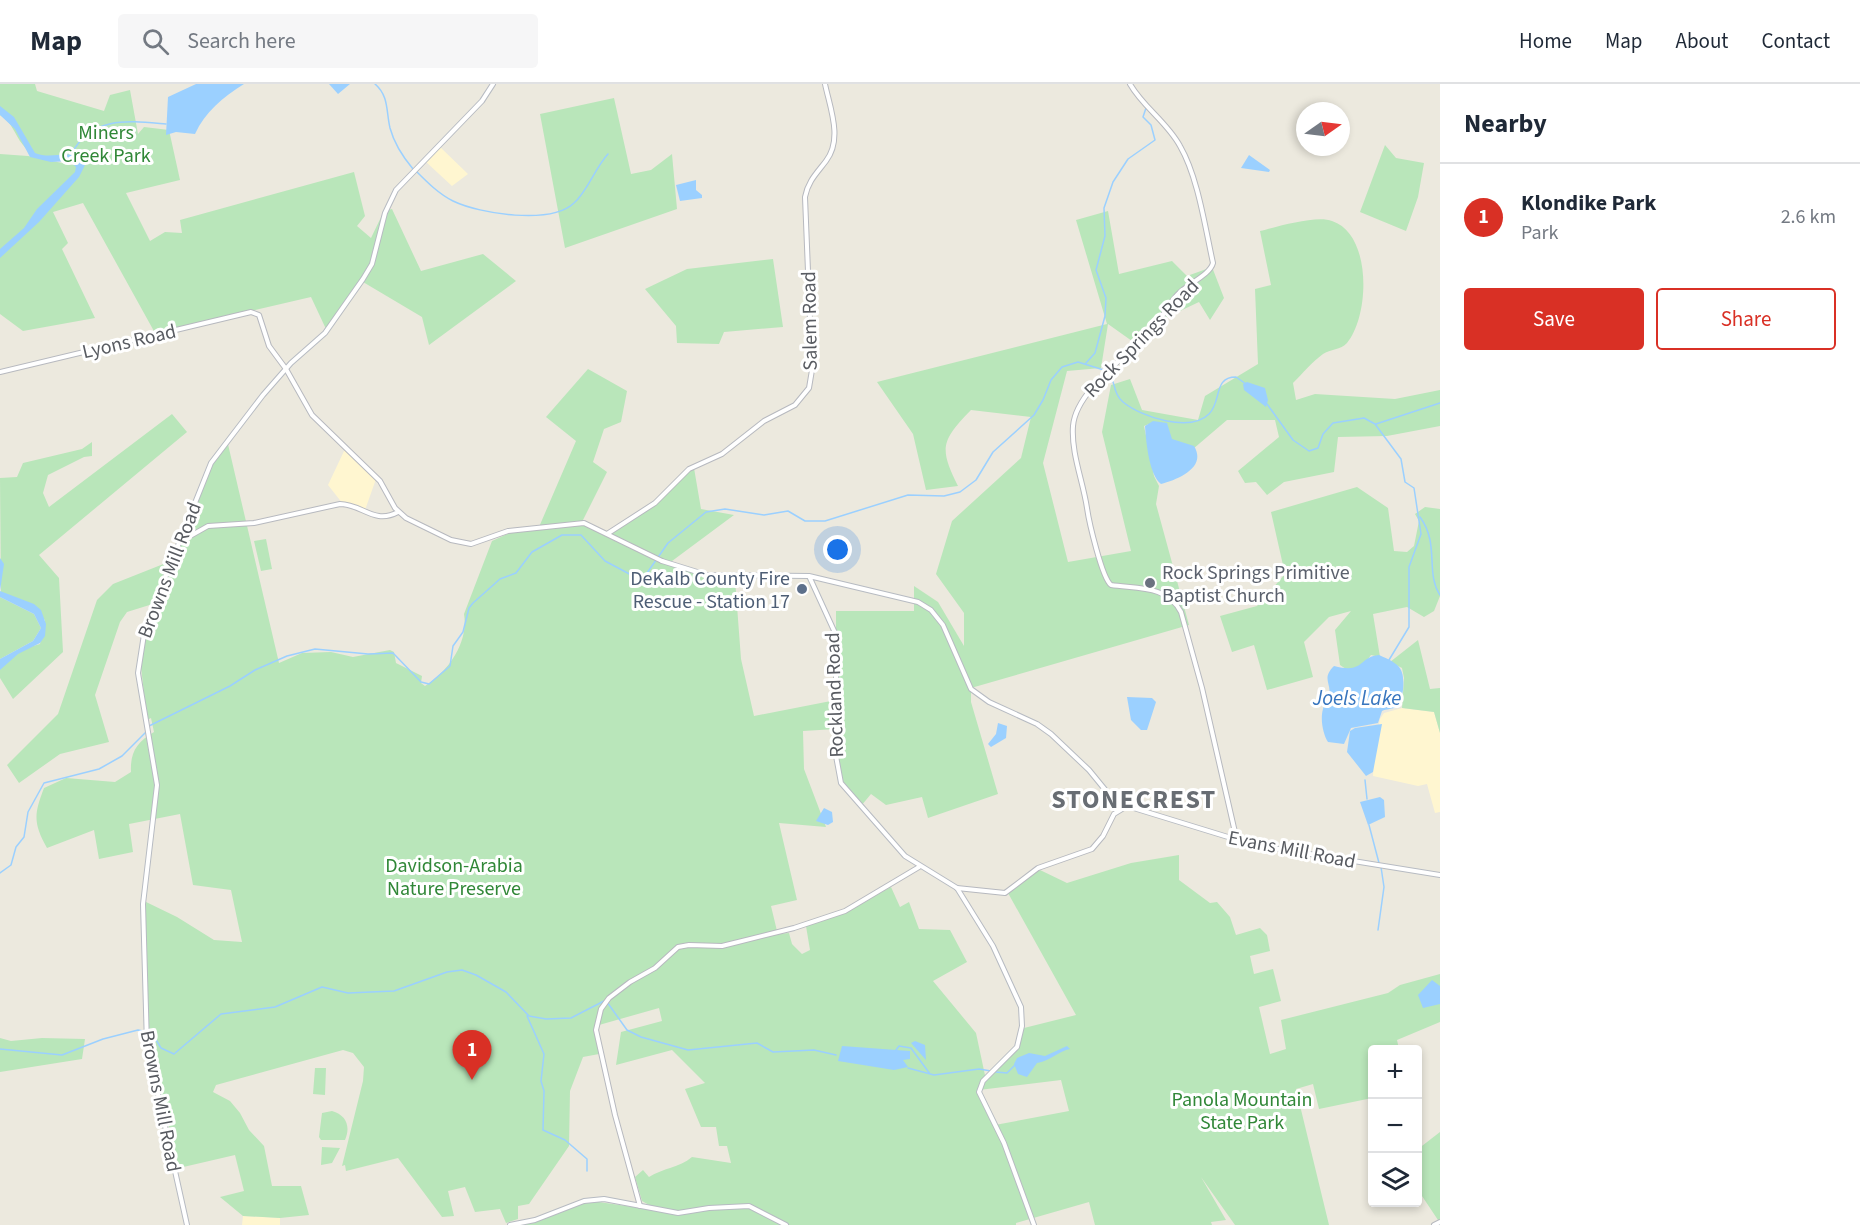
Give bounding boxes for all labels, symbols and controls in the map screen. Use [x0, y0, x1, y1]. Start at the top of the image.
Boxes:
search box [118, 14, 538, 68]
text: Map [30, 21, 82, 61]
icon: search [139, 25, 172, 58]
text: Search here [187, 25, 296, 57]
text: Home [1519, 26, 1572, 56]
text: Map [1605, 26, 1643, 56]
text: About [1676, 26, 1728, 56]
text: Contact [1761, 26, 1830, 56]
north arrow [1296, 102, 1350, 156]
text: Nearby [1464, 105, 1547, 142]
park label: Miners Creek Park [61, 119, 151, 170]
text: Klondike Park [1521, 187, 1656, 219]
text: 1 [1478, 203, 1489, 231]
text: 2.6 km [1781, 203, 1836, 231]
text: Park [1521, 219, 1558, 247]
street label: Salem Road [795, 271, 825, 371]
street label: Rock Springs Road [1078, 273, 1206, 404]
button: Save [1464, 288, 1644, 350]
button: Share [1656, 288, 1836, 350]
street label: Lyons Road [80, 318, 179, 366]
street label: Browns Mill Road [131, 498, 209, 642]
your location [823, 535, 852, 564]
place label: Rock Springs Primitive Baptist Church [1162, 559, 1350, 610]
place label: DeKalb County Fire Rescue - Station 17 [630, 565, 790, 616]
marker: Rock Springs Primitive Baptist Church [1143, 576, 1157, 590]
marker: DeKalb County Fire Rescue - Station 17 [795, 582, 809, 596]
street label: Rockland Road [819, 632, 851, 758]
water label: Joels Lake [1312, 683, 1401, 713]
district label: STONECREST [1051, 781, 1217, 818]
street label: Evans Mill Road [1226, 824, 1358, 876]
park label: Davidson-Arabia Nature Preserve [385, 852, 523, 903]
street label: Browns Mill Road [133, 1028, 187, 1174]
pin: 1 [452, 1030, 492, 1080]
map controls [1368, 1045, 1422, 1207]
button: + [1368, 1045, 1422, 1099]
park label: Panola Mountain State Park [1172, 1086, 1312, 1137]
button: − [1368, 1099, 1422, 1153]
button: layers [1368, 1153, 1422, 1207]

